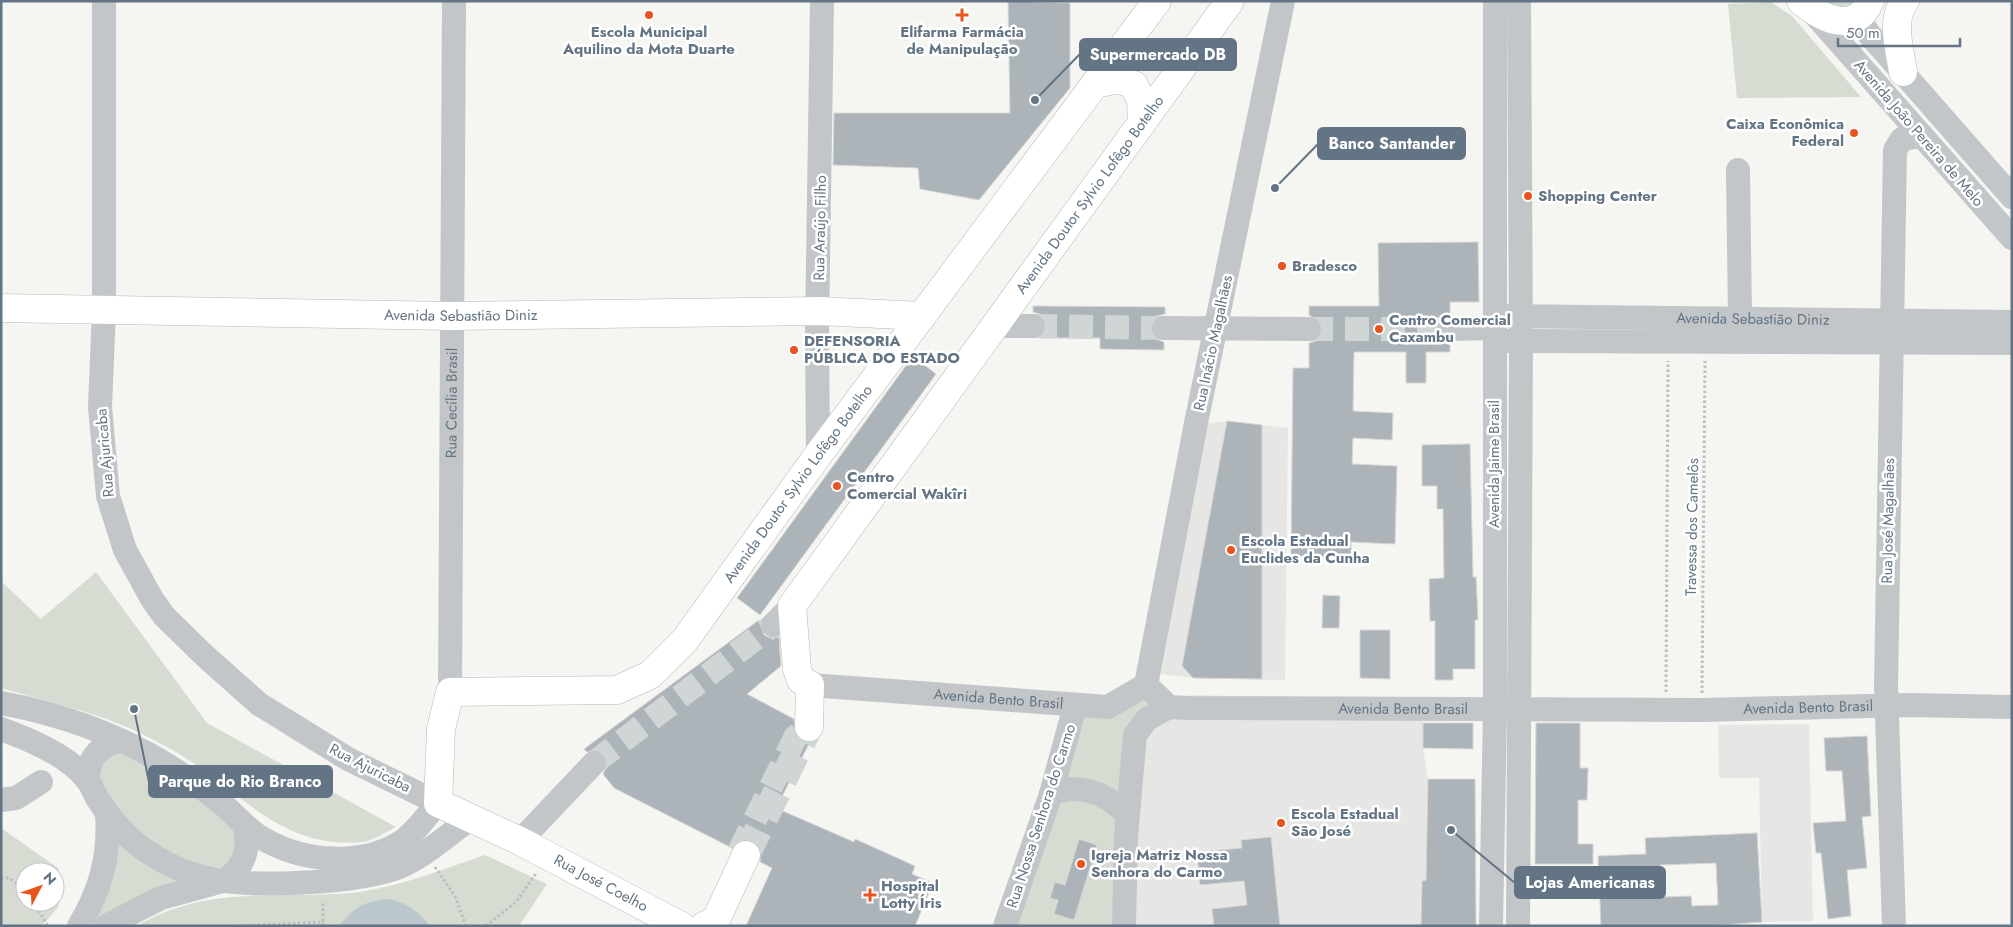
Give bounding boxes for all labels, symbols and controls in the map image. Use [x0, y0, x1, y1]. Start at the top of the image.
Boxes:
marker: Escola Municipal Aquilino da Mota Duarte [643, 9, 655, 21]
marker: Elifarma Farmácia de Manipulação [956, 9, 968, 21]
scale bar [1838, 15, 1960, 47]
place label: Escola Municipal Aquilino da Mota Duarte [562, 21, 735, 60]
place label: Elifarma Farmácia de Manipulação [900, 21, 1024, 60]
text: 50 m [1846, 22, 1880, 44]
callout: Supermercado DB [1080, 39, 1236, 70]
text: Supermercado DB [1090, 43, 1226, 66]
street label: Avenida João Pereira de Melo [1849, 55, 1989, 211]
street label: Avenida Doutor Sylvio Lofêgo Botelho [1010, 91, 1169, 299]
place label: Caixa Econômica Federal [1726, 113, 1844, 152]
marker: Caixa Econômica Federal [1848, 127, 1860, 139]
callout: Banco Santander [1318, 128, 1465, 159]
text: Banco Santander [1329, 132, 1456, 155]
street label: Rua Araújo Filho [808, 175, 832, 281]
place label: Shopping Center [1538, 185, 1658, 207]
marker: Shopping Center [1522, 190, 1534, 202]
place label: Bradesco [1292, 255, 1357, 277]
marker: Bradesco [1276, 260, 1288, 272]
street label: Rua Inácio Magalhães [1188, 273, 1238, 413]
street label: Avenida Sebastião Diniz [384, 304, 538, 327]
street label: Avenida Sebastião Diniz [1676, 307, 1830, 331]
place label: Centro Comercial Caxambu [1389, 309, 1511, 348]
marker: Centro Comercial Caxambu [1373, 323, 1385, 335]
place label: DEFENSORIA PÚBLICA DO ESTADO [804, 330, 960, 369]
marker: DEFENSORIA PÚBLICA DO ESTADO [788, 344, 800, 356]
street label: Rua Cecília Brasil [440, 348, 463, 458]
street label: Avenida Doutor Sylvio Lofêgo Botelho [718, 380, 878, 588]
street label: Avenida Jaime Brasil [1483, 400, 1505, 528]
street label: Rua Ajuricaba [90, 408, 120, 498]
street label: Travessa dos Camelôs [1680, 458, 1704, 596]
street label: Rua José Magalhães [1876, 458, 1900, 584]
place label: Centro Comercial Wakîri [847, 466, 967, 505]
marker: Centro Comercial Wakîri [831, 480, 843, 492]
place label: Escola Estadual Euclides da Cunha [1241, 530, 1370, 569]
marker: Escola Estadual Euclides da Cunha [1225, 544, 1237, 556]
street label: Avenida Bento Brasil [933, 683, 1064, 715]
street label: Avenida Bento Brasil [1743, 695, 1873, 720]
street label: Avenida Bento Brasil [1338, 698, 1468, 720]
street label: Rua Nossa Senhora do Carmo [1001, 721, 1081, 911]
street label: Rua Ajuricaba [325, 738, 415, 798]
callout: Parque do Rio Branco [149, 766, 332, 797]
text: Parque do Rio Branco [159, 770, 321, 793]
place label: Escola Estadual São José [1291, 803, 1399, 842]
marker: Escola Estadual São José [1275, 817, 1287, 829]
place label: Igreja Matriz Nossa Senhora do Carmo [1091, 844, 1228, 883]
street label: Rua José Coelho [550, 849, 652, 917]
marker: Igreja Matriz Nossa Senhora do Carmo [1075, 858, 1087, 870]
north arrow [15, 862, 65, 912]
callout: Lojas Americanas [1515, 867, 1665, 898]
text: N [39, 868, 61, 889]
text: Lojas Americanas [1525, 871, 1655, 894]
place label: Hospital Lotty Íris [881, 875, 942, 914]
marker: Hospital Lotty Íris [863, 888, 877, 902]

